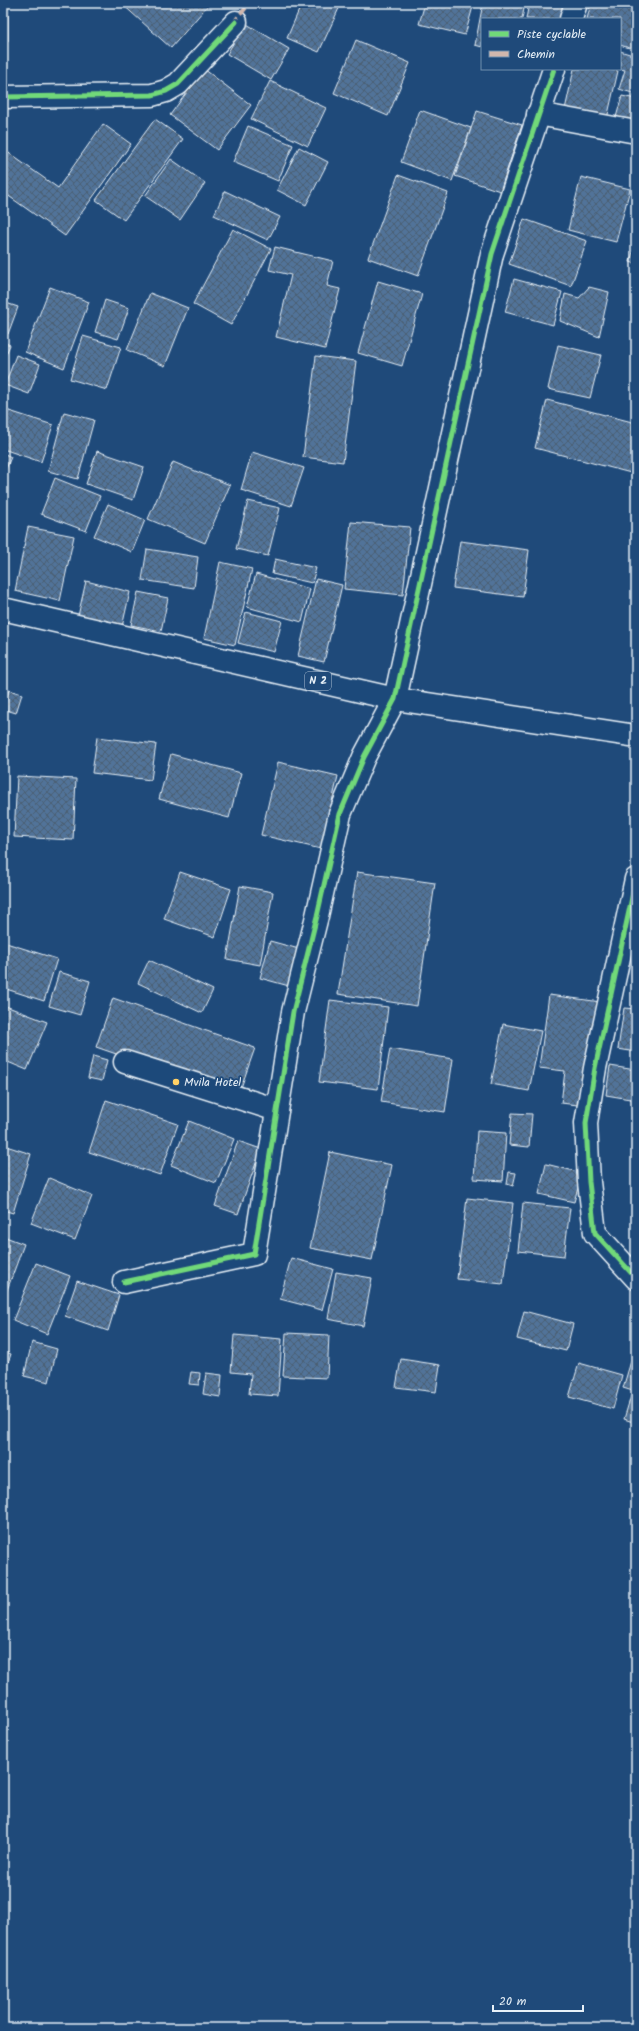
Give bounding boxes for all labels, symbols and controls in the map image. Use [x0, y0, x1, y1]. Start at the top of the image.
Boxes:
legend [481, 18, 621, 70]
text: Piste cyclable [517, 25, 586, 44]
text: Chemin [517, 45, 555, 64]
road number: N 2 [305, 672, 331, 690]
place label: Mvila Hotel [184, 1073, 241, 1092]
marker: Mvila Hotel [171, 1077, 181, 1087]
scale bar [493, 1987, 583, 2013]
text: 20 m [499, 1992, 527, 2011]

